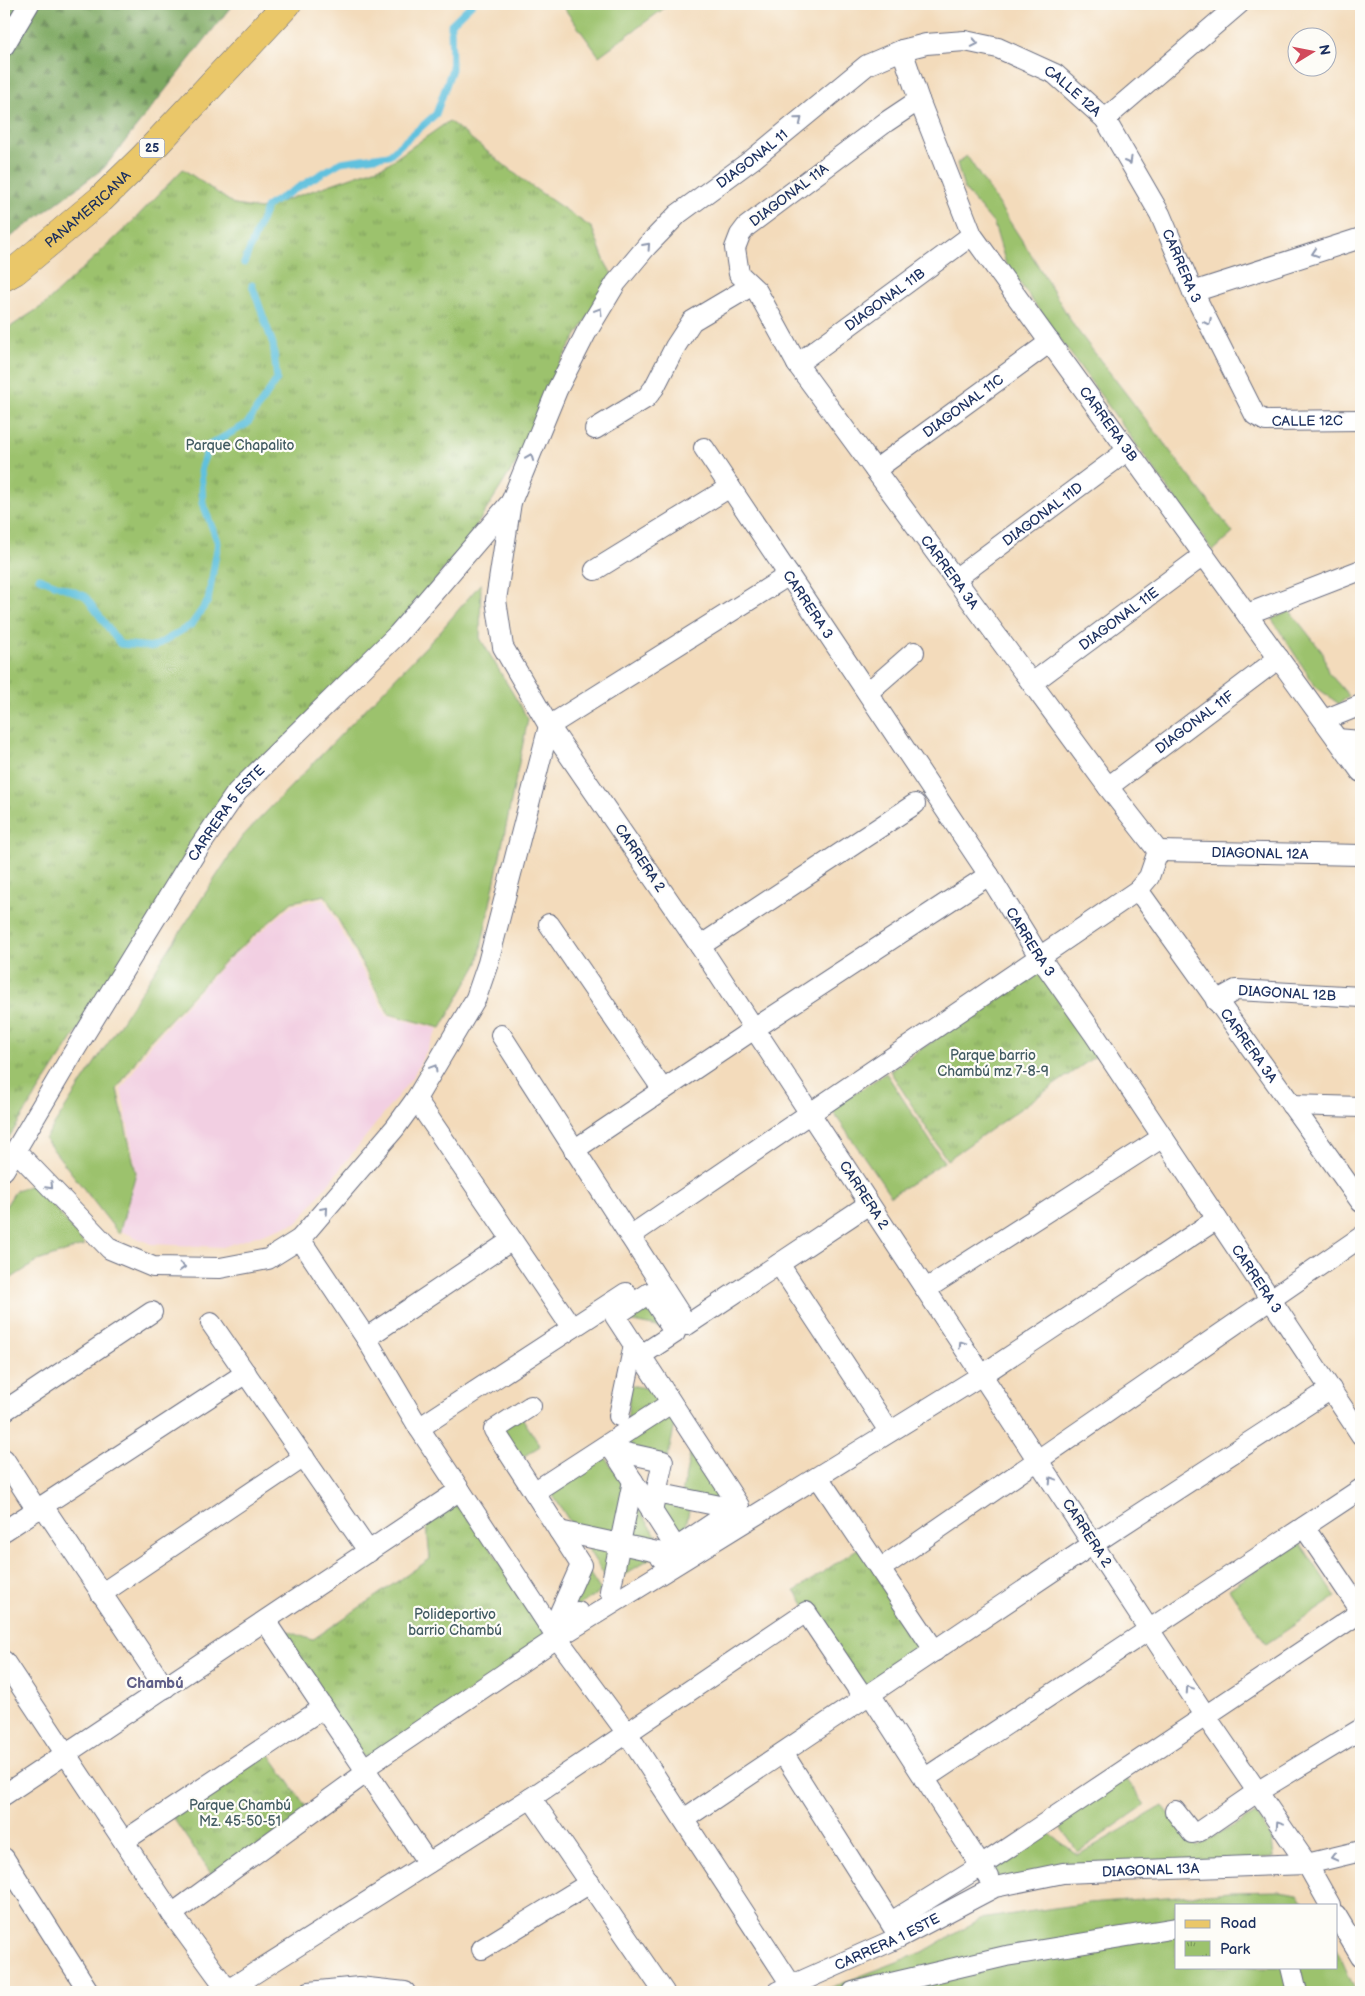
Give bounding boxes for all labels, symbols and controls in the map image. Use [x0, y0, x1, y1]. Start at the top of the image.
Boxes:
north arrow [1288, 28, 1338, 78]
one-way arrow [970, 38, 979, 48]
text: N [1315, 43, 1334, 56]
street label: CALLE 12A [1042, 62, 1105, 120]
one-way arrow [793, 118, 802, 126]
street label: DIAGONAL 11 [713, 126, 791, 192]
road number: 25 [140, 138, 164, 158]
one-way arrow [1123, 155, 1133, 164]
street label: DIAGONAL 11A [746, 160, 832, 230]
street label: PANAMERICANA [41, 166, 134, 251]
street label: CARRERA 3 [1159, 226, 1205, 306]
one-way arrow [641, 242, 650, 251]
one-way arrow [1311, 247, 1319, 257]
street label: DIAGONAL 11B [841, 264, 928, 334]
one-way arrow [593, 307, 603, 316]
one-way arrow [1202, 317, 1212, 326]
street label: DIAGONAL 11C [919, 371, 1007, 441]
street label: CARRERA 3B [1076, 383, 1142, 465]
street label: CALLE 12C [1272, 412, 1343, 429]
park label: Parque Chapalito [186, 437, 294, 454]
one-way arrow [523, 453, 534, 462]
street label: DIAGONAL 11D [999, 478, 1086, 549]
street label: CARRERA 3A [917, 532, 983, 612]
street label: CARRERA 3 [779, 567, 837, 642]
street label: DIAGONAL 11E [1075, 583, 1162, 654]
street label: DIAGONAL 11F [1152, 686, 1237, 757]
street label: CARRERA 5 ESTE [184, 761, 268, 864]
street label: CARRERA 2 [611, 821, 669, 896]
street label: DIAGONAL 12A [1211, 844, 1309, 862]
street label: CARRERA 3 [1002, 904, 1059, 979]
street label: DIAGONAL 12B [1238, 982, 1337, 1004]
street label: CARRERA 3A [1217, 1005, 1282, 1086]
park label: Parque barrio Chambú mz 7-8-9 [937, 1047, 1049, 1080]
one-way arrow [428, 1064, 438, 1073]
street label: CARRERA 2 [836, 1158, 893, 1233]
one-way arrow [44, 1180, 53, 1189]
one-way arrow [319, 1207, 328, 1216]
street label: CARRERA 3 [1228, 1241, 1286, 1316]
one-way arrow [178, 1262, 186, 1273]
one-way arrow [959, 1341, 968, 1350]
one-way arrow [1048, 1476, 1058, 1485]
street label: CARRERA 2 [1059, 1496, 1116, 1571]
park label: Polideportivo barrio Chambú [408, 1606, 502, 1639]
district label: Chambú [127, 1674, 183, 1693]
one-way arrow [1186, 1685, 1195, 1694]
park label: Parque Chambú Mz. 45-50-51 [189, 1797, 291, 1830]
one-way arrow [1276, 1820, 1285, 1830]
one-way arrow [1329, 1851, 1338, 1862]
street label: DIAGONAL 13A [1101, 1859, 1200, 1880]
legend [1175, 1904, 1338, 1968]
street label: CARRERA 1 ESTE [832, 1909, 942, 1974]
text: Road [1220, 1914, 1256, 1933]
text: Park [1220, 1940, 1251, 1959]

